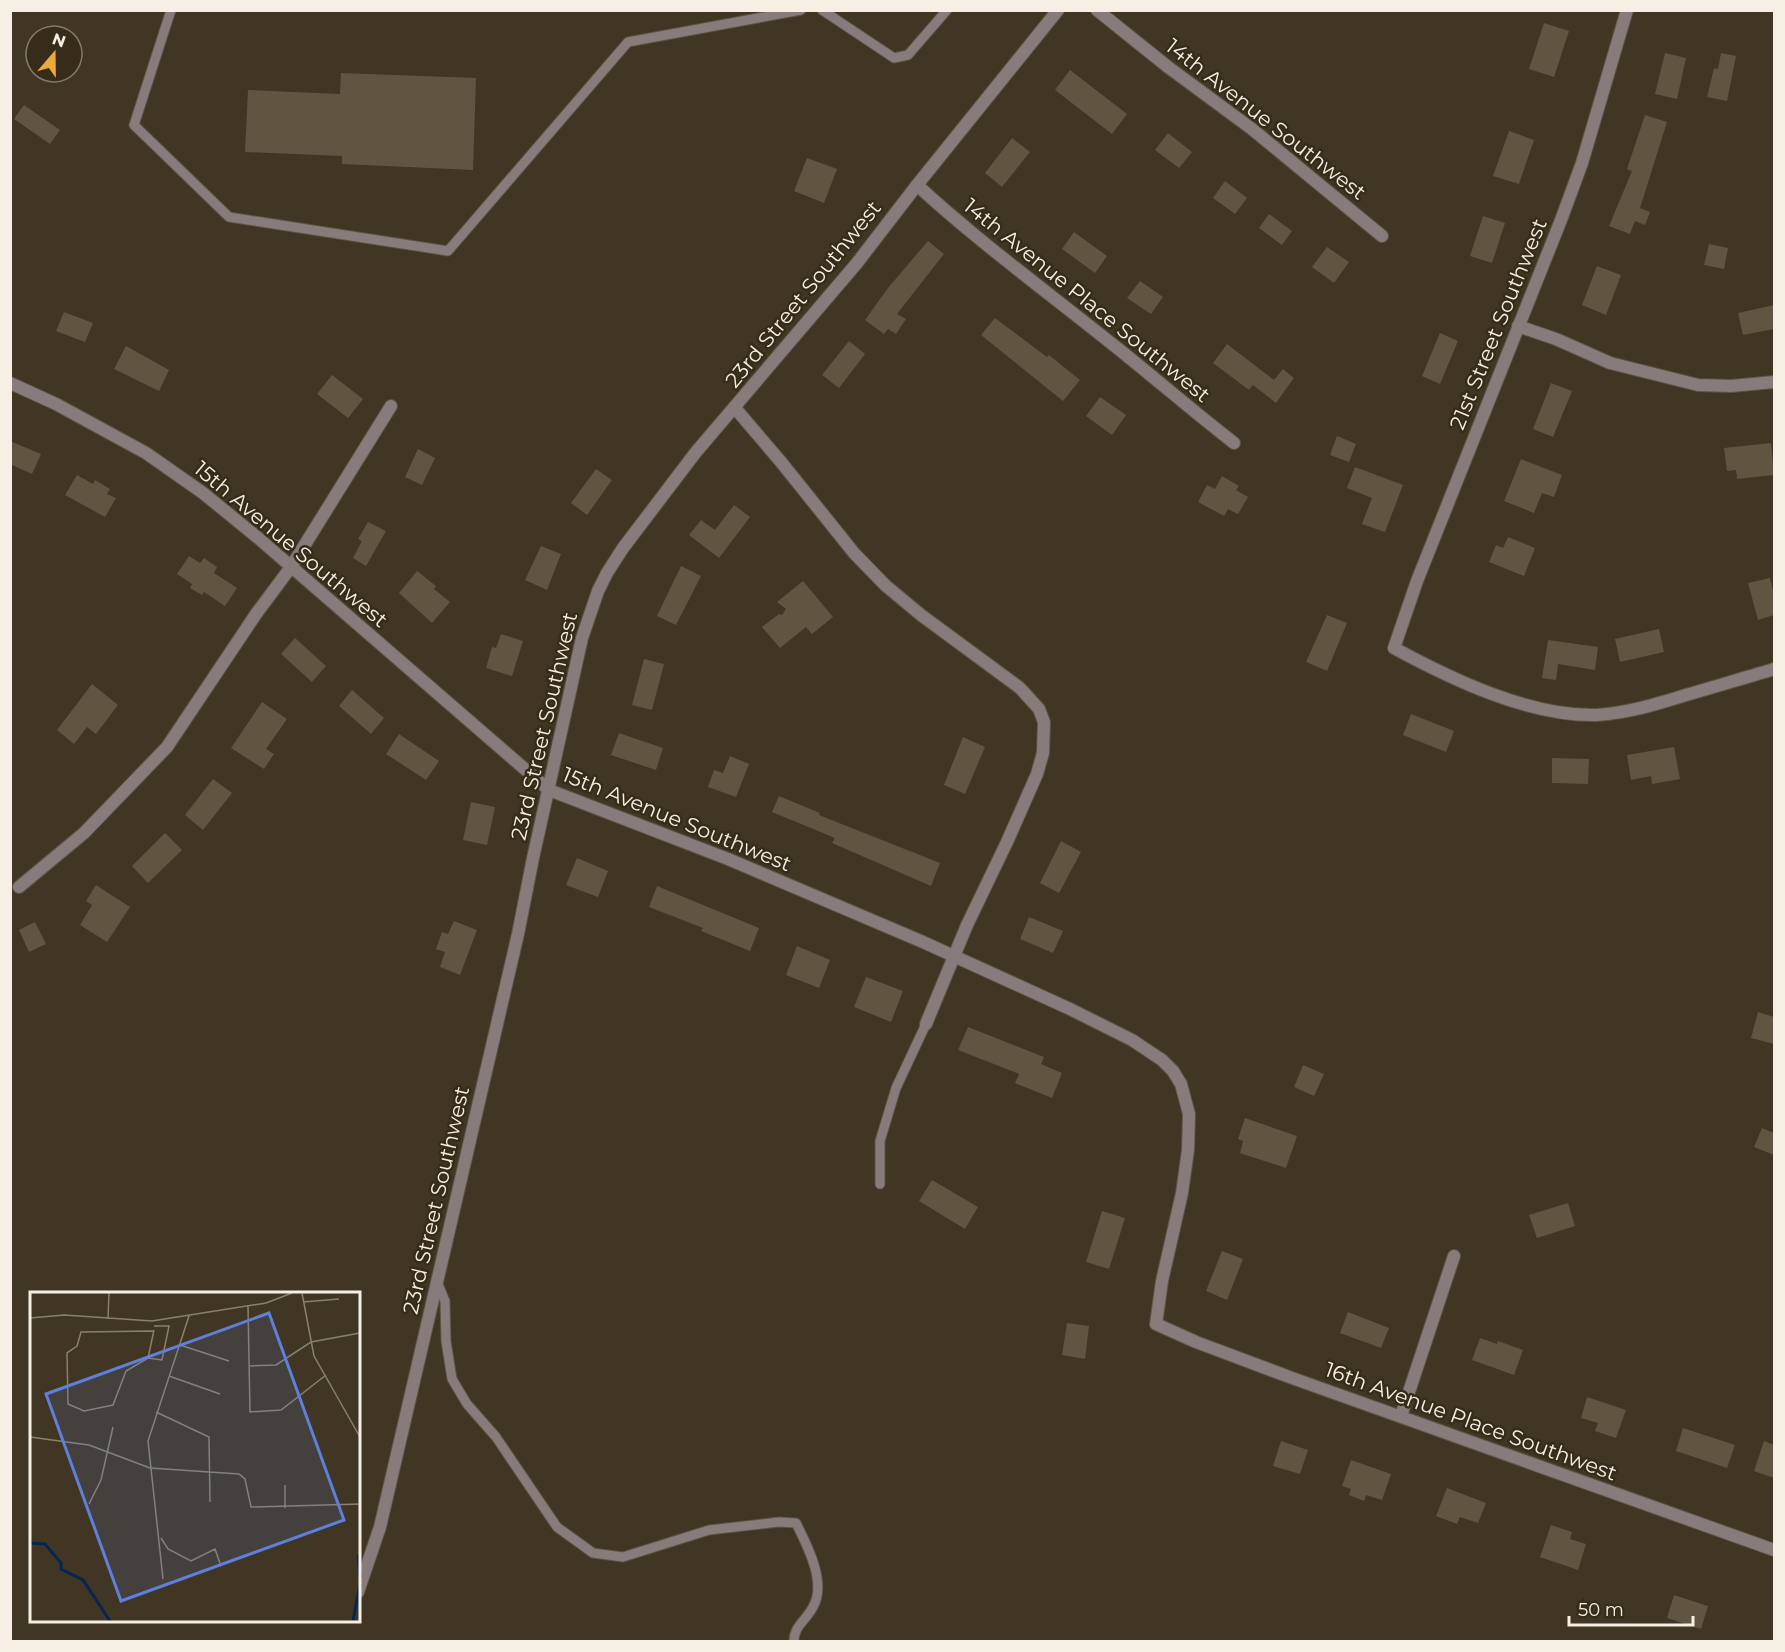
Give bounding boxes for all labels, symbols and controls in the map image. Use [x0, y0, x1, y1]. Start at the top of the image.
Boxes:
north arrow [24, 24, 84, 84]
text: N [50, 29, 68, 52]
street label: 14th Avenue Southwest [1161, 33, 1371, 205]
street label: 14th Avenue Place Southwest [959, 193, 1215, 407]
street label: 23rd Street Southwest [720, 196, 886, 392]
street label: 21st Street Southwest [1444, 215, 1552, 433]
street label: 15th Avenue Southwest [189, 456, 393, 632]
street label: 23rd Street Southwest [506, 610, 582, 842]
street label: 15th Avenue Southwest [559, 762, 795, 876]
street label: 23rd Street Southwest [398, 1084, 474, 1316]
inset map [30, 1292, 360, 1622]
street label: 16th Avenue Place Southwest [1322, 1356, 1620, 1486]
scale bar [1569, 1589, 1694, 1627]
text: 50 m [1578, 1599, 1624, 1621]

